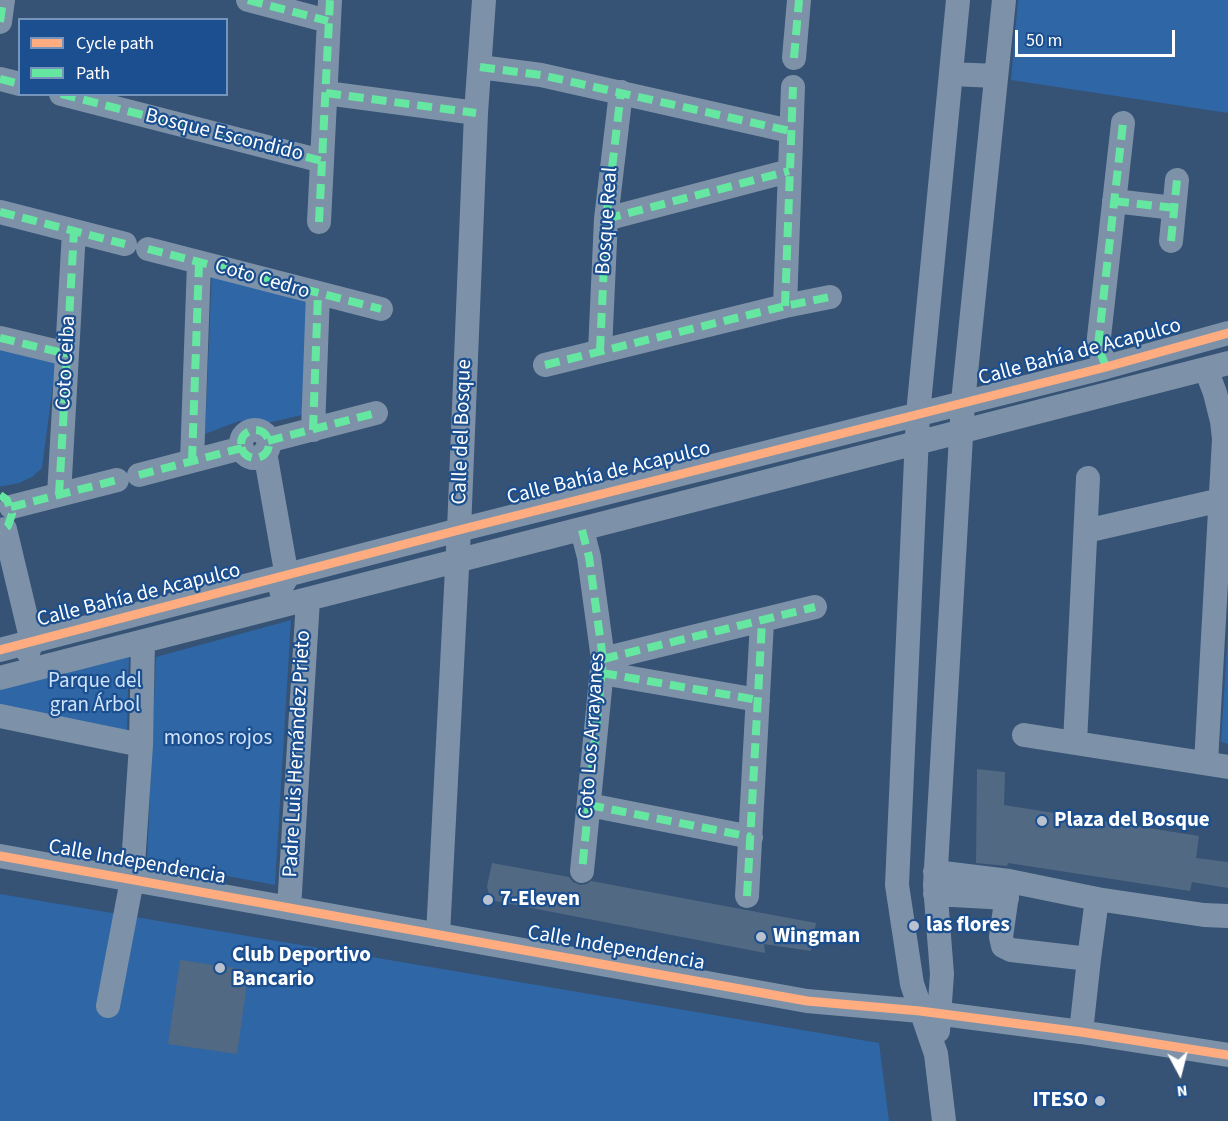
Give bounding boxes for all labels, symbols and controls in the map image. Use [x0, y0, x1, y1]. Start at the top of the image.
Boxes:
legend [18, 18, 228, 96]
scale bar [1018, 18, 1178, 56]
text: 50 m [1026, 28, 1062, 53]
text: Cycle path [76, 31, 154, 56]
text: Path [76, 61, 110, 86]
street label: Bosque Escondido [142, 104, 306, 168]
street label: Bosque Real [592, 166, 624, 276]
street label: Coto Cedro [211, 254, 313, 306]
street label: Calle Bahía de Acapulco [976, 314, 1184, 392]
street label: Coto Ceiba [52, 315, 82, 411]
street label: Calle del Bosque [448, 359, 478, 505]
street label: Calle Bahía de Acapulco [505, 437, 713, 511]
street label: Calle Bahía de Acapulco [35, 559, 243, 633]
street label: Padre Luis Hernández Prieto [279, 630, 317, 878]
street label: Coto Los Arrayanes [575, 652, 611, 820]
park label: Parque del gran Árbol [48, 669, 142, 719]
park label: monos rojos [164, 726, 272, 752]
place label: Plaza del Bosque [1054, 808, 1210, 834]
marker: Plaza del Bosque [1035, 814, 1049, 828]
street label: Calle Independencia [46, 835, 228, 891]
place label: 7-Eleven [500, 887, 580, 913]
marker: 7-Eleven [481, 893, 495, 907]
place label: las flores [926, 913, 1010, 939]
marker: las flores [907, 919, 921, 933]
street label: Calle Independencia [525, 921, 707, 977]
place label: Wingman [773, 924, 860, 950]
marker: Wingman [754, 930, 768, 944]
place label: Club Deportivo Bancario [232, 943, 371, 993]
marker: Club Deportivo Bancario [213, 961, 227, 975]
north arrow [1150, 1043, 1210, 1103]
text: N [1176, 1079, 1189, 1102]
place label: ITESO [1032, 1088, 1088, 1114]
marker: ITESO [1093, 1094, 1107, 1108]

